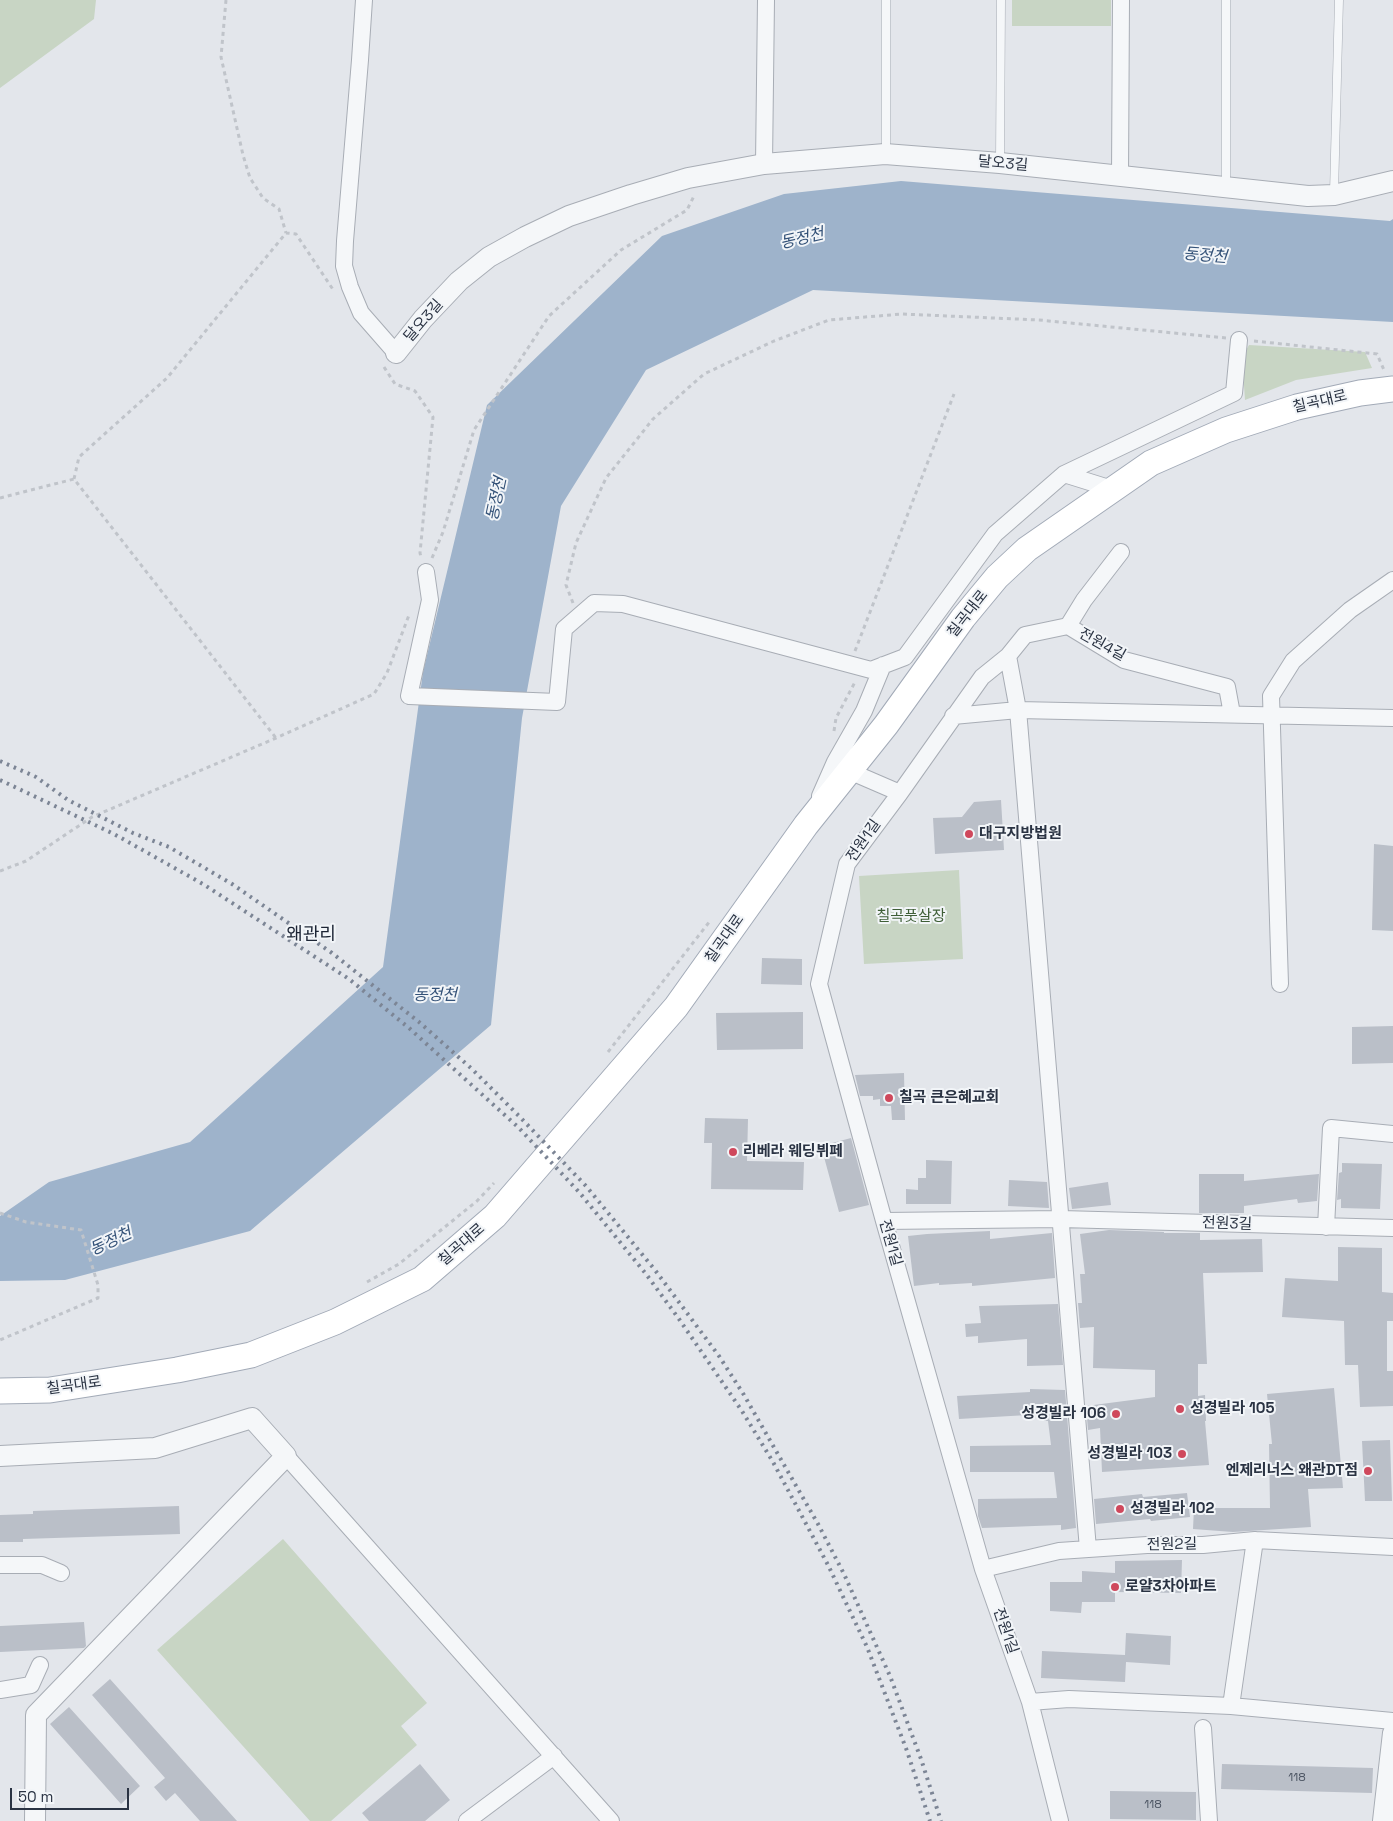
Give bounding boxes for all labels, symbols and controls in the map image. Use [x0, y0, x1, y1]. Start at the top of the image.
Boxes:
street label: 달오3길 [977, 153, 1029, 175]
water label: 동정천 [778, 225, 826, 253]
water label: 동정천 [1182, 245, 1228, 267]
street label: 달오3길 [401, 296, 447, 346]
street label: 칠곡대로 [1291, 387, 1349, 417]
water label: 동정천 [483, 475, 511, 523]
street label: 칠곡대로 [944, 587, 992, 641]
street label: 전원4길 [1075, 625, 1129, 665]
street label: 전원1길 [843, 816, 885, 866]
place label: 대구지방법원 [979, 825, 1062, 843]
marker: 대구지방법원 [963, 828, 975, 840]
park label: 칠곡풋살장 [877, 908, 945, 926]
street label: 칠곡대로 [702, 911, 748, 967]
district label: 왜관리 [286, 924, 336, 946]
water label: 동정천 [413, 986, 457, 1006]
place label: 칠곡 큰은혜교회 [899, 1089, 999, 1107]
marker: 칠곡 큰은혜교회 [883, 1092, 895, 1104]
place label: 리베라 웨딩뷔페 [743, 1143, 843, 1161]
marker: 리베라 웨딩뷔페 [727, 1146, 739, 1158]
street label: 전원3길 [1201, 1214, 1253, 1234]
street label: 전원1길 [875, 1218, 905, 1268]
street label: 칠곡대로 [435, 1220, 489, 1270]
water label: 동정천 [87, 1224, 135, 1260]
street label: 칠곡대로 [45, 1373, 103, 1399]
place label: 성경빌라 105 [1190, 1400, 1275, 1418]
marker: 성경빌라 105 [1174, 1403, 1186, 1415]
place label: 성경빌라 106 [1021, 1405, 1106, 1423]
marker: 성경빌라 106 [1110, 1408, 1122, 1420]
place label: 성경빌라 103 [1087, 1445, 1172, 1463]
marker: 성경빌라 103 [1176, 1448, 1188, 1460]
place label: 엔제리너스 왜관DT점 [1225, 1462, 1358, 1480]
marker: 엔제리너스 왜관DT점 [1362, 1465, 1374, 1477]
place label: 성경빌라 102 [1130, 1500, 1214, 1518]
marker: 성경빌라 102 [1114, 1503, 1126, 1515]
street label: 전원2길 [1147, 1536, 1197, 1554]
place label: 로얄3차아파트 [1125, 1578, 1217, 1596]
marker: 로얄3차아파트 [1109, 1581, 1121, 1593]
street label: 전원1길 [989, 1606, 1021, 1656]
house number: 118 [1288, 1771, 1306, 1785]
scale bar [12, 1778, 131, 1810]
text: 50 m [18, 1787, 53, 1806]
house number: 118 [1144, 1798, 1162, 1812]

